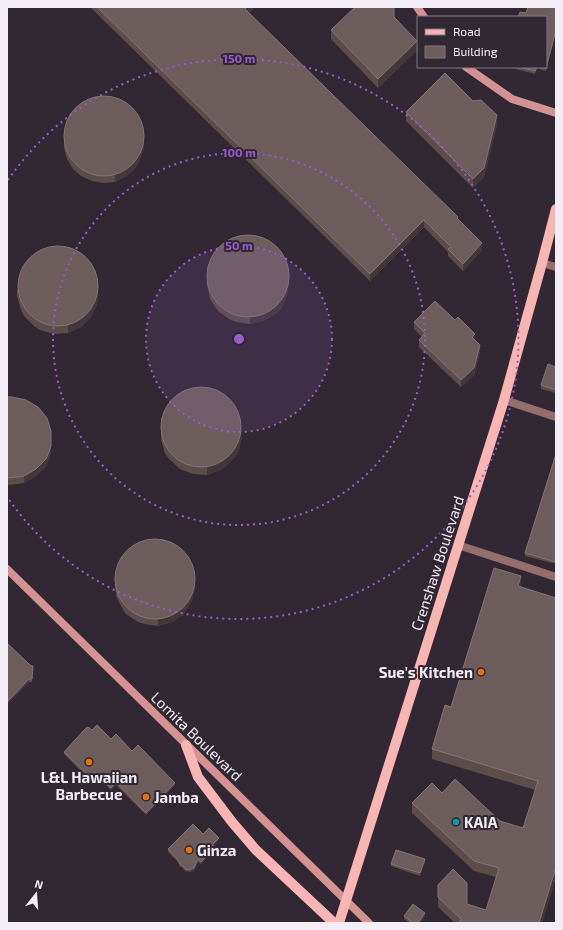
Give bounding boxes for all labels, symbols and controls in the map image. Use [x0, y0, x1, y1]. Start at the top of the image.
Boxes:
legend [417, 16, 547, 68]
text: Road [453, 24, 481, 38]
text: Building [453, 44, 498, 58]
text: 150 m [223, 51, 255, 65]
text: 100 m [222, 145, 256, 159]
text: 50 m [225, 238, 253, 252]
centre of rings [232, 332, 246, 346]
street label: Crenshaw Boulevard [407, 493, 467, 633]
place label: Sue's Kitchen [379, 663, 473, 681]
marker: Sue's Kitchen [476, 667, 486, 677]
street label: Lomita Boulevard [148, 688, 246, 784]
marker: L&L Hawaiian Barbecue [84, 757, 94, 767]
place label: L&L Hawaiian Barbecue [41, 768, 137, 803]
place label: Jamba [154, 788, 199, 806]
marker: Jamba [141, 792, 151, 802]
place label: KAIA [464, 813, 498, 831]
marker: KAIA [451, 817, 461, 827]
place label: Ginza [197, 841, 236, 859]
marker: Ginza [184, 845, 194, 855]
north arrow [16, 874, 56, 914]
text: N [33, 877, 45, 891]

